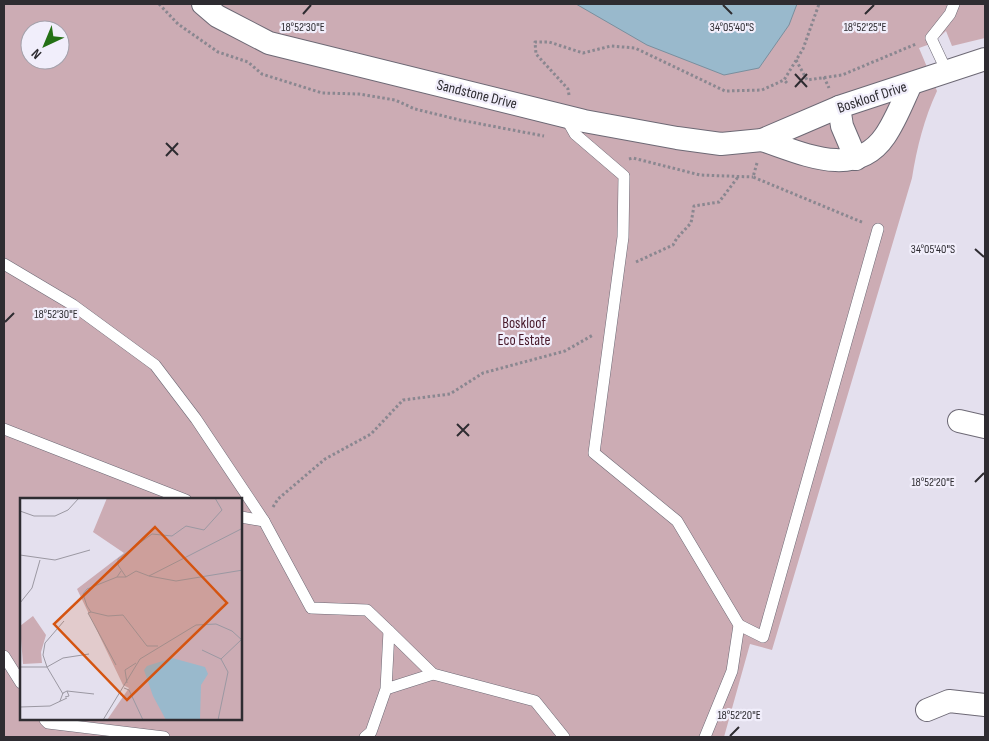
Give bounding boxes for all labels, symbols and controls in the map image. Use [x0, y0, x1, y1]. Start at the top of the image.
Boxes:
north arrow [20, 20, 70, 70]
text: 18°52'30"E [281, 20, 325, 35]
text: 34°05'40"S [710, 20, 754, 35]
text: 18°52'25"E [844, 20, 886, 35]
text: N [28, 45, 45, 63]
street label: Sandstone Drive [435, 75, 519, 114]
street label: Boskloof Drive [835, 77, 909, 118]
text: 34°05'40"S [911, 242, 955, 257]
text: 18°52'30"E [34, 307, 78, 322]
park label: Boskloof Eco Estate [498, 314, 550, 350]
text: 18°52'20"E [911, 475, 955, 490]
inset map [20, 498, 242, 721]
text: 18°52'20"E [717, 708, 761, 723]

